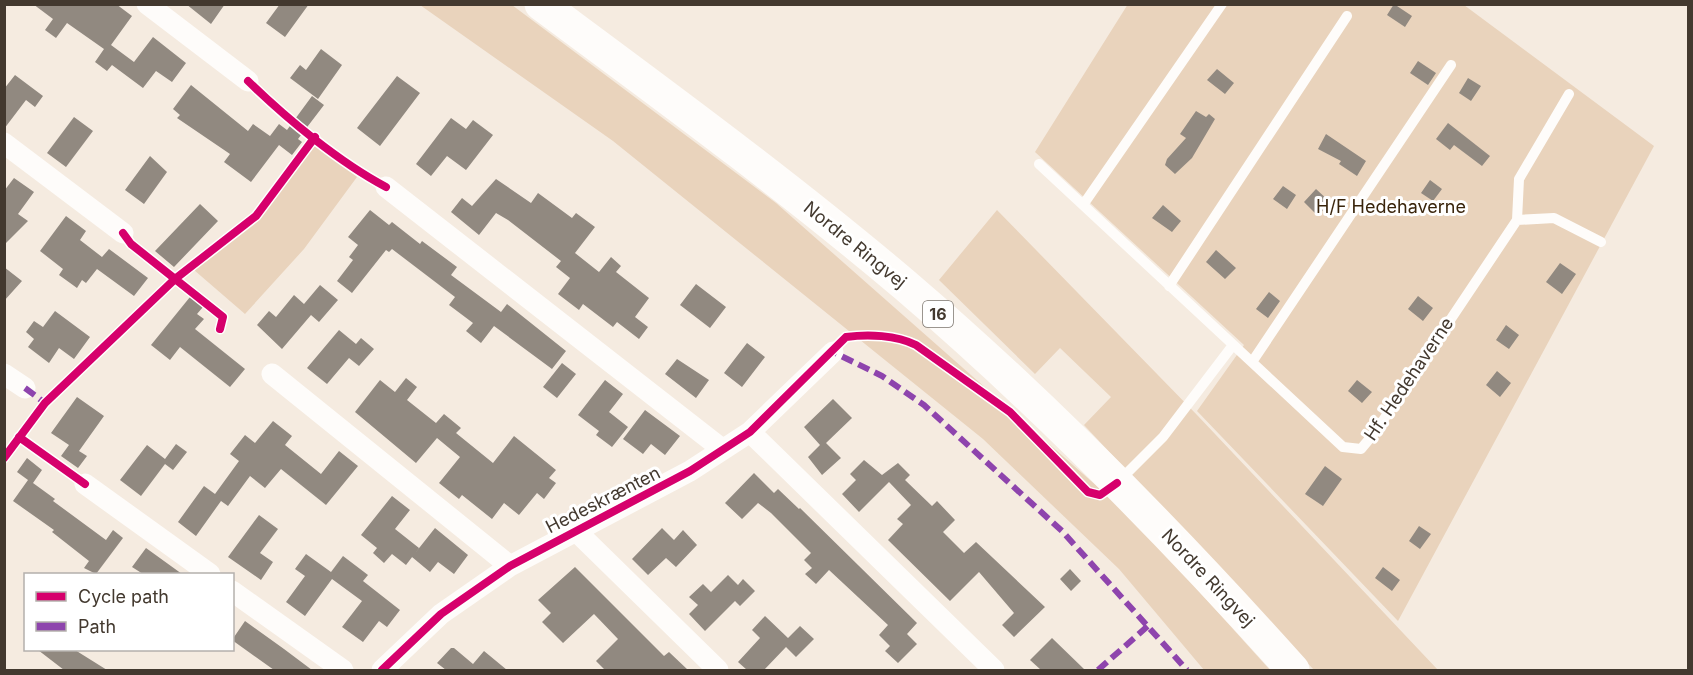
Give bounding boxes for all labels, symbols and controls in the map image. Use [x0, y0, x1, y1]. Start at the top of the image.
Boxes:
park label: H/F Hedehaverne [1316, 196, 1466, 217]
street label: Nordre Ringvej [800, 197, 911, 292]
road number: 16 [923, 301, 953, 327]
street label: Hf. Hedehaverne [1360, 313, 1457, 444]
street label: Hedeskrænten [542, 462, 663, 537]
street label: Nordre Ringvej [1158, 524, 1259, 631]
legend [24, 573, 234, 651]
text: Cycle path [78, 586, 169, 607]
text: Path [78, 616, 116, 637]

